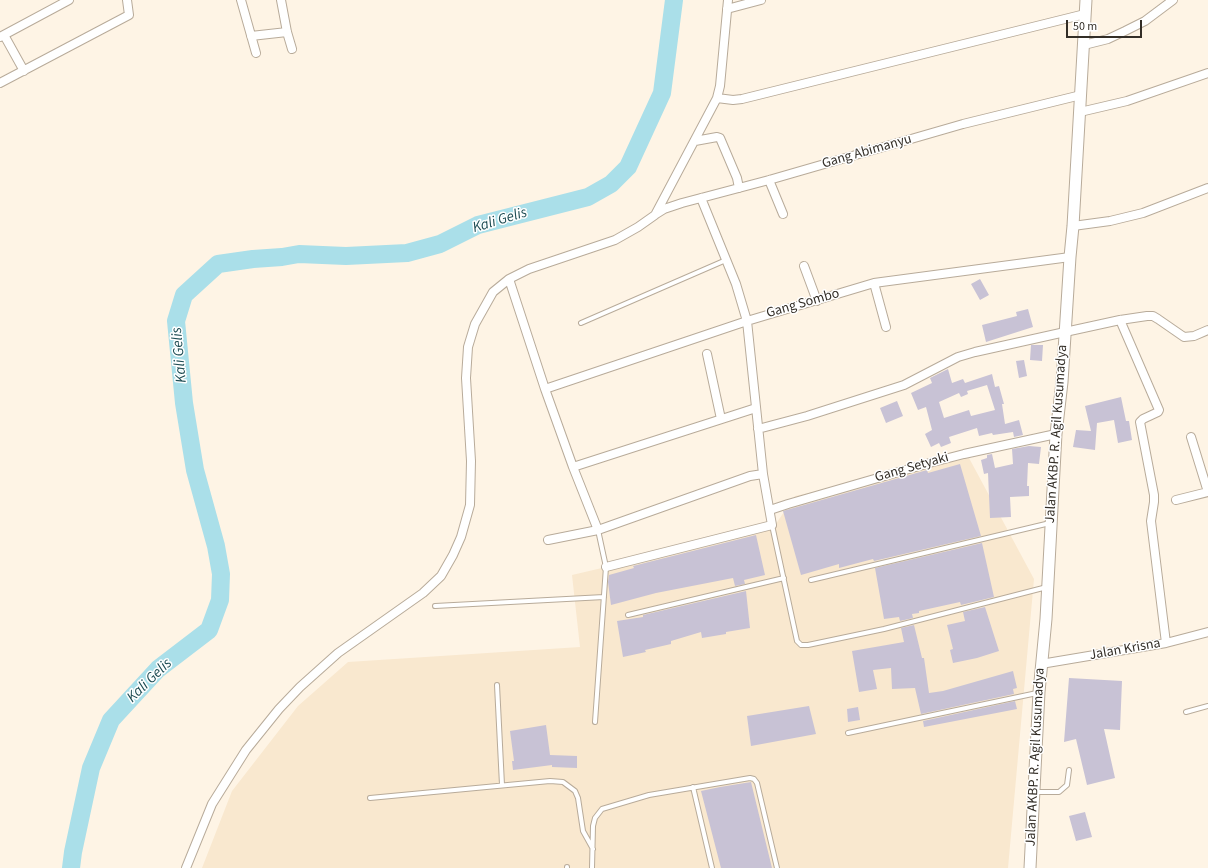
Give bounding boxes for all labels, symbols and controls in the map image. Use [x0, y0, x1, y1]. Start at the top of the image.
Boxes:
scale bar [1068, 12, 1144, 38]
text: 50 m [1073, 18, 1097, 35]
street label: Gang Abimanyu [820, 131, 914, 173]
water label: Kali Gelis [471, 204, 529, 238]
street label: Gang Sombo [765, 286, 841, 322]
water label: Kali Gelis [169, 326, 191, 384]
street label: Jalan AKBP. R. Agil Kusumadya [1042, 344, 1072, 524]
street label: Gang Setyaki [873, 449, 951, 487]
street label: Jalan Krisna [1088, 635, 1162, 665]
water label: Kali Gelis [124, 655, 176, 707]
street label: Jalan AKBP. R. Agil Kusumadya [1023, 667, 1049, 847]

